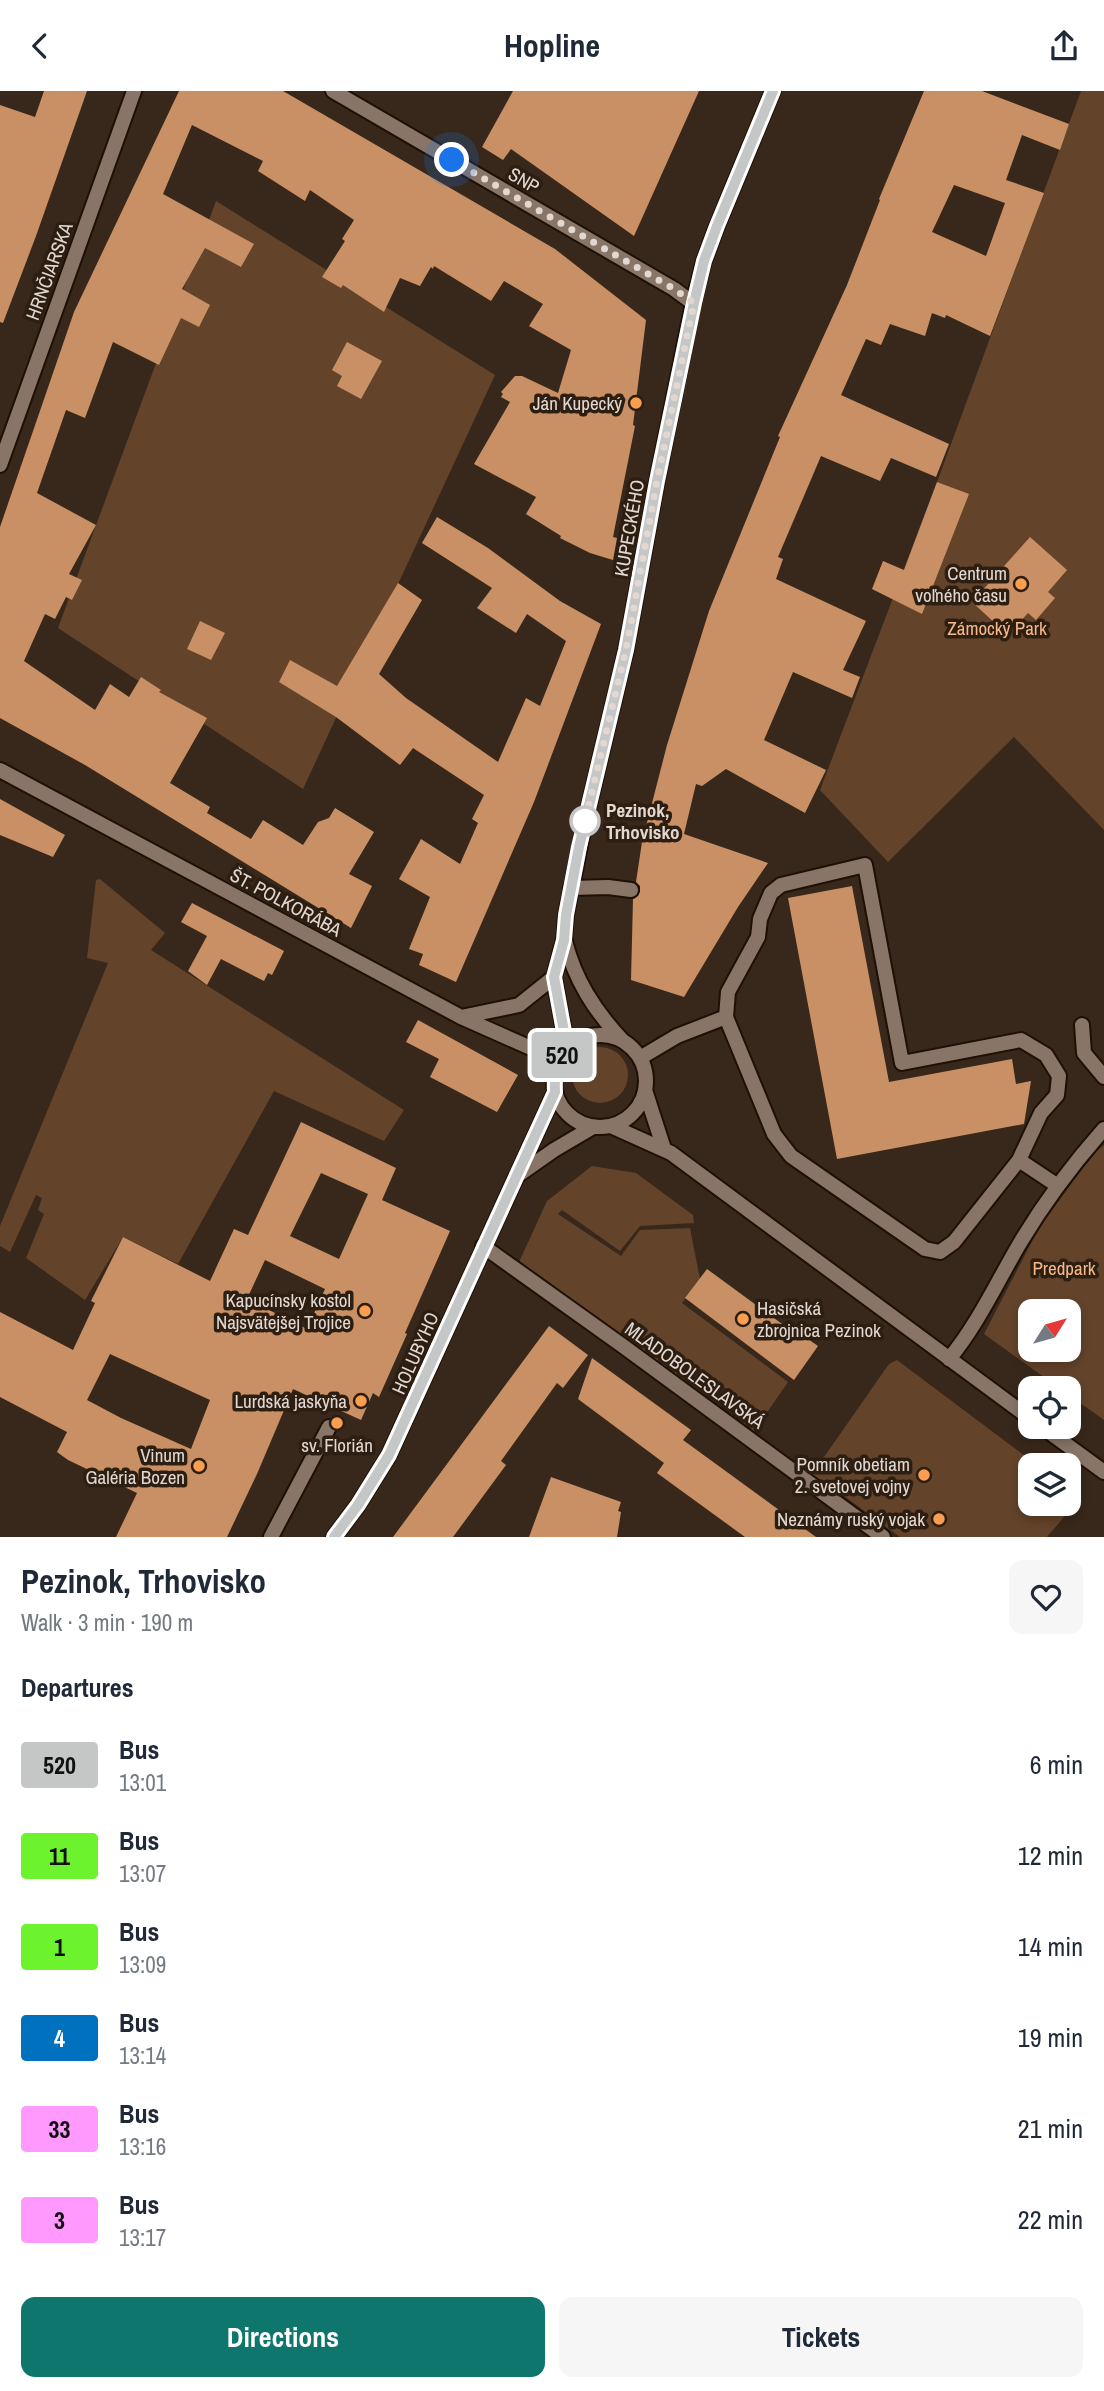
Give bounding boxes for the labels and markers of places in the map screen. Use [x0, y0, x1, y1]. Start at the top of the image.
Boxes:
place label: Ján Kupecký [533, 390, 622, 416]
marker: Ján Kupecký [628, 395, 644, 411]
place label: Centrum voľného času [915, 560, 1007, 608]
marker: Centrum voľného času [1013, 576, 1029, 592]
place label: Pezinok, Trhovisko [606, 797, 680, 845]
marker: Pezinok, Trhovisko [570, 806, 600, 836]
place label: Kapucínsky kostol Najsvätejšej Trojice [216, 1287, 351, 1335]
place label: Hasičská zbrojnica Pezinok [757, 1295, 881, 1343]
marker: Kapucínsky kostol Najsvätejšej Trojice [357, 1303, 373, 1319]
marker: Hasičská zbrojnica Pezinok [735, 1311, 751, 1327]
place label: Lurdská jaskyňa [234, 1388, 347, 1414]
marker: Lurdská jaskyňa [353, 1393, 369, 1409]
marker: sv. Florián [329, 1415, 345, 1431]
place label: sv. Florián [301, 1432, 373, 1458]
place label: Vinum Galéria Bozen [85, 1442, 185, 1490]
place label: Pomník obetiam 2. svetovej vojny [795, 1451, 910, 1499]
marker: Vinum Galéria Bozen [191, 1458, 207, 1474]
marker: Pomník obetiam 2. svetovej vojny [916, 1467, 932, 1483]
place label: Neznámy ruský vojak [777, 1506, 925, 1532]
marker: Neznámy ruský vojak [931, 1511, 947, 1527]

